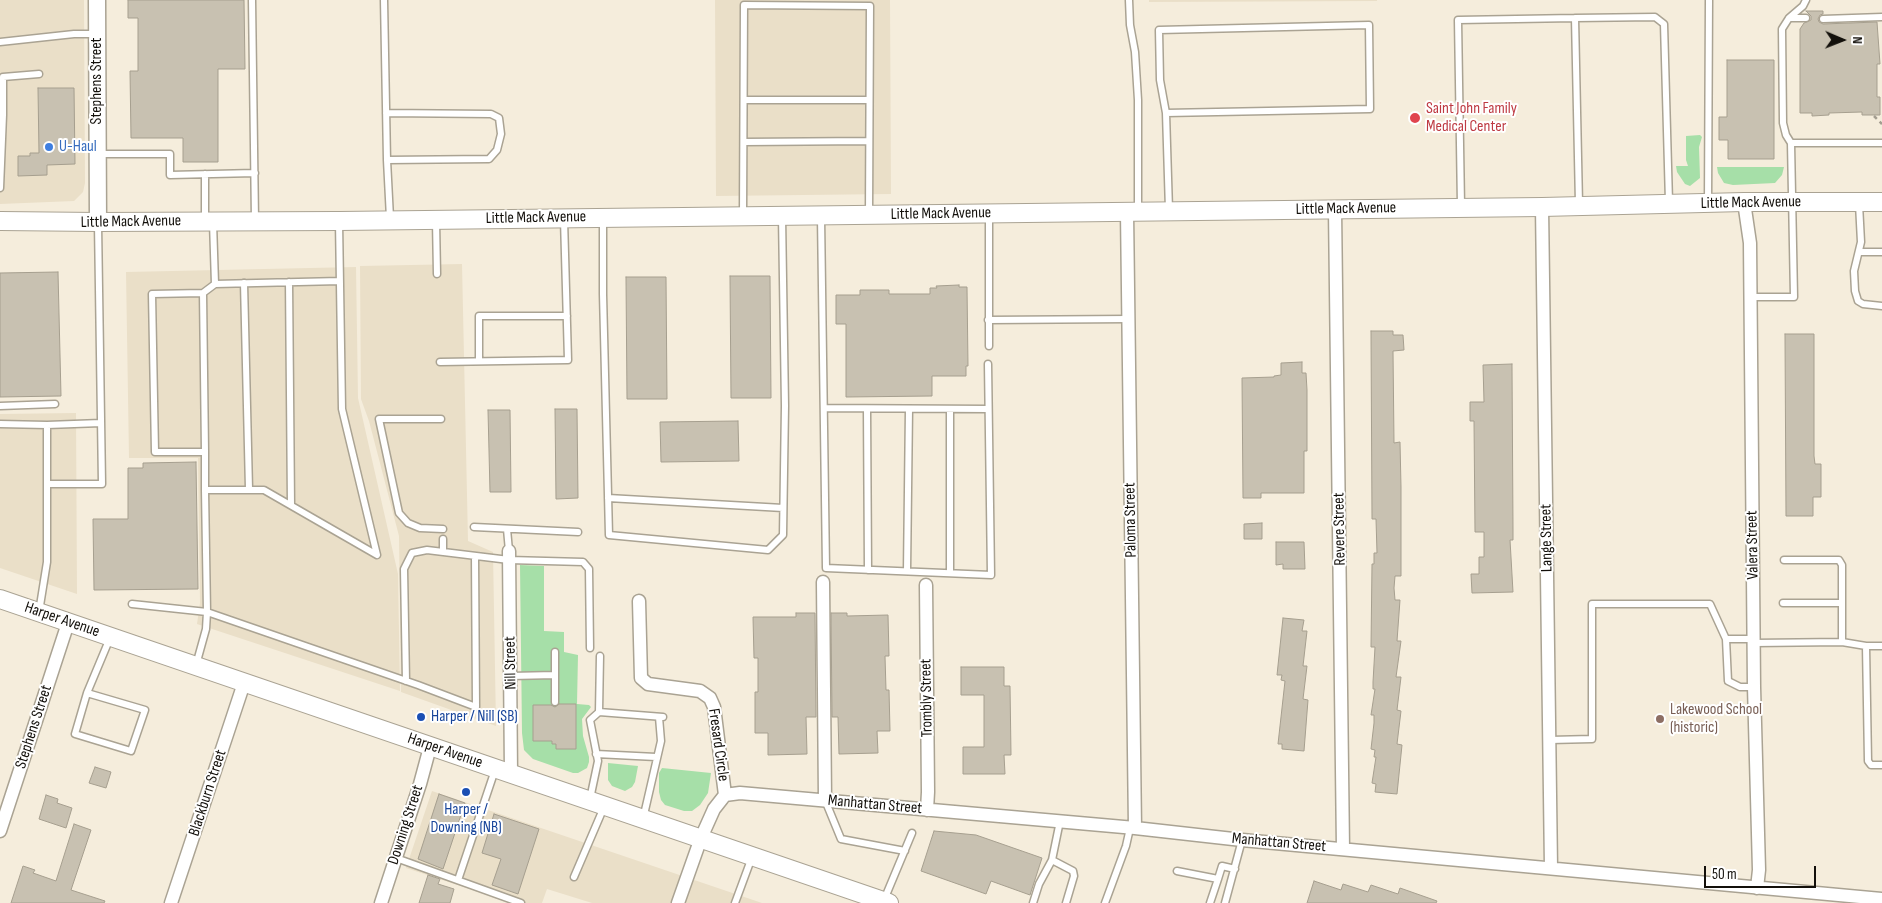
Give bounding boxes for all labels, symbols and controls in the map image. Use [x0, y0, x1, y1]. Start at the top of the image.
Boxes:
north arrow [1817, 15, 1867, 65]
text: N [1849, 36, 1866, 44]
street label: Stephens Street [87, 38, 107, 124]
place label: Saint John Family Medical Center [1426, 99, 1517, 137]
marker: Saint John Family Medical Center [1408, 111, 1422, 125]
place label: U-Haul [59, 137, 97, 157]
marker: U-Haul [43, 141, 55, 153]
street label: Little Mack Avenue [1701, 193, 1801, 213]
street label: Little Mack Avenue [1296, 199, 1396, 219]
street label: Little Mack Avenue [891, 204, 991, 224]
street label: Little Mack Avenue [486, 208, 586, 228]
street label: Little Mack Avenue [81, 212, 181, 232]
street label: Paloma Street [1121, 482, 1141, 558]
street label: Revere Street [1330, 492, 1350, 566]
street label: Lange Street [1537, 504, 1557, 572]
street label: Valera Street [1743, 510, 1763, 580]
street label: Harper Avenue [22, 598, 102, 642]
street label: Nill Street [501, 636, 521, 690]
street label: Trombly Street [917, 659, 937, 737]
street label: Stephens Street [11, 683, 57, 771]
place label: Lakewood School (historic) [1670, 700, 1762, 738]
place label: Harper / Nill (SB) [431, 707, 518, 727]
street label: Fresard Circle [703, 707, 733, 783]
marker: Harper / Nill (SB) [415, 711, 427, 723]
marker: Lakewood School (historic) [1654, 713, 1666, 725]
street label: Harper Avenue [405, 729, 485, 773]
street label: Blackburn Street [185, 747, 231, 839]
street label: Downing Street [384, 783, 428, 867]
marker: Harper / Downing (NB) [460, 786, 472, 798]
street label: Manhattan Street [827, 791, 923, 819]
place label: Harper / Downing (NB) [430, 800, 502, 838]
street label: Manhattan Street [1231, 829, 1327, 857]
scale bar [1707, 856, 1820, 888]
text: 50 m [1712, 865, 1737, 884]

